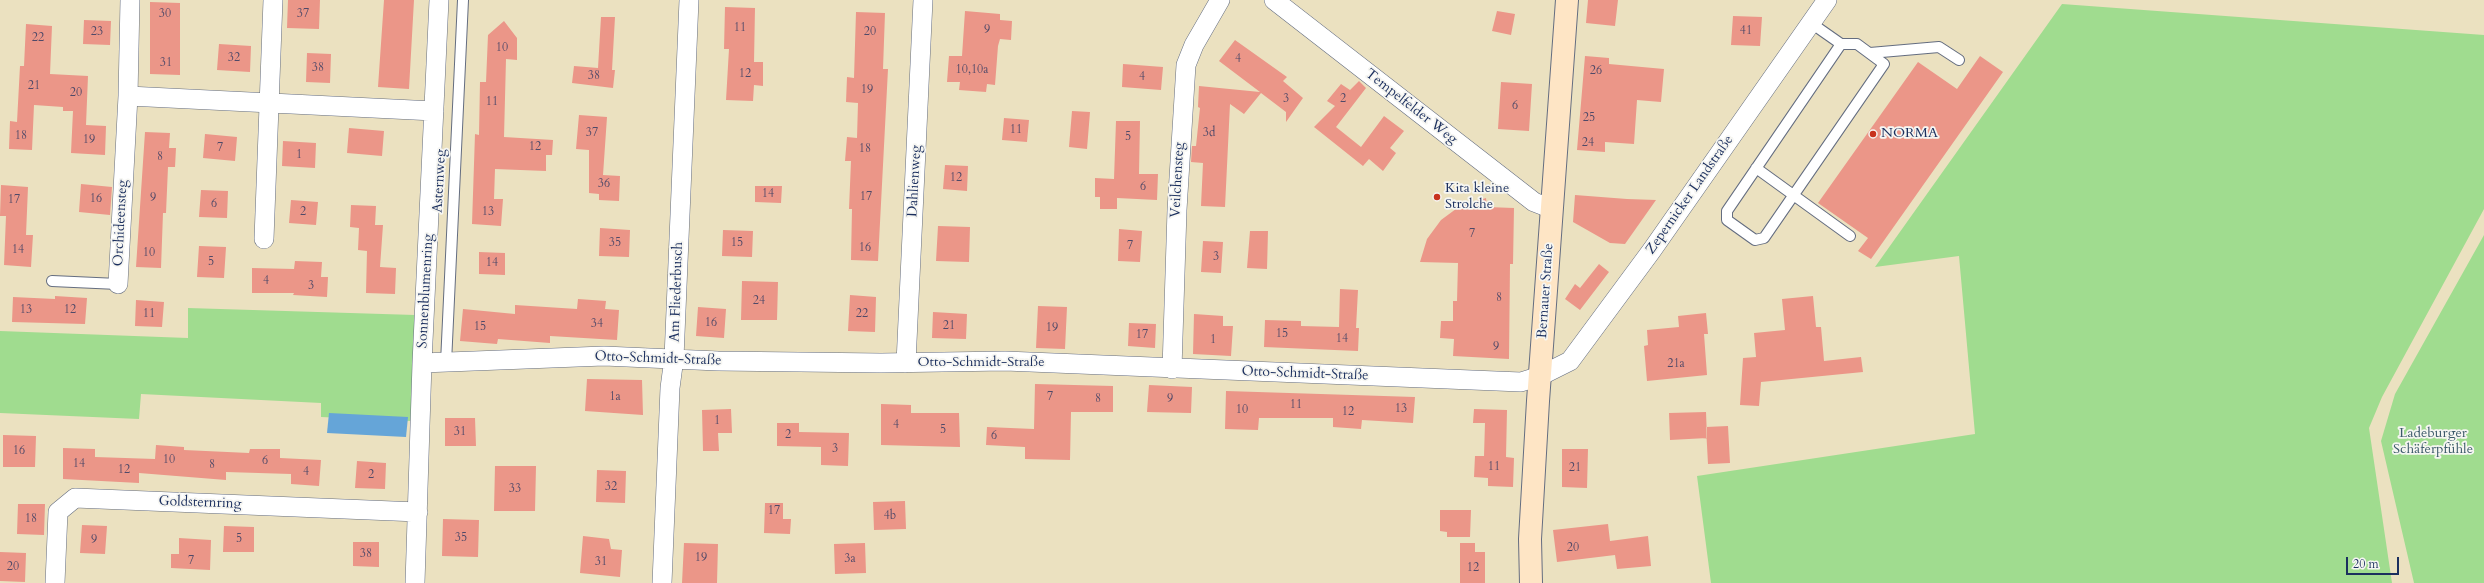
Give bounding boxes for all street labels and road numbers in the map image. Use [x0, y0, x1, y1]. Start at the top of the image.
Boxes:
street label: Tempelfelder Weg [1362, 66, 1460, 148]
street label: Zepernicker Landstraße [1643, 132, 1737, 258]
street label: Veilchensteg [1168, 142, 1188, 218]
street label: Dahlienweg [905, 144, 925, 218]
street label: Asternweg [430, 149, 450, 213]
street label: Orchideensteg [110, 179, 132, 267]
street label: Sonnenblumenring [415, 233, 437, 349]
street label: Am Fliederbusch [667, 242, 687, 342]
street label: Bernauer Straße [1534, 243, 1558, 339]
street label: Otto-Schmidt-Straße [594, 348, 722, 370]
street label: Otto-Schmidt-Straße [917, 355, 1045, 371]
street label: Otto-Schmidt-Straße [1241, 363, 1369, 385]
street label: Goldsternring [158, 493, 242, 513]

